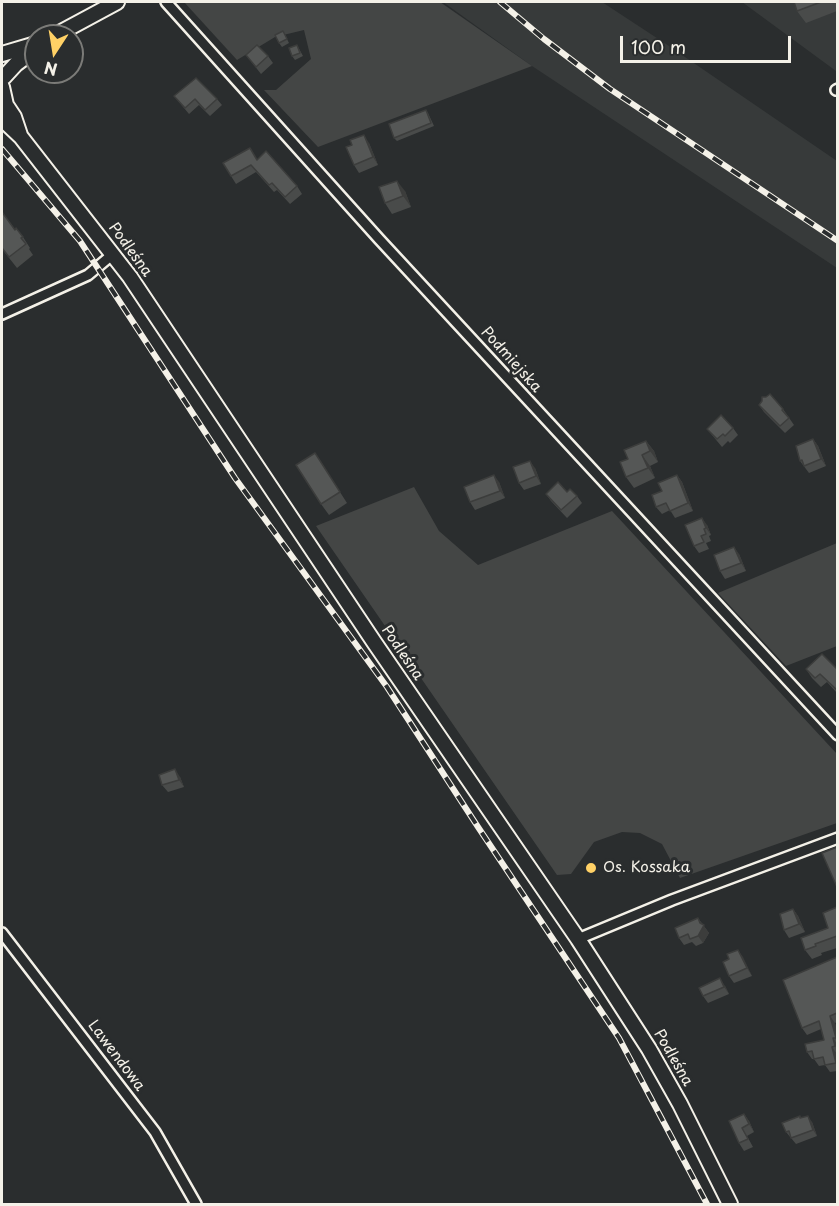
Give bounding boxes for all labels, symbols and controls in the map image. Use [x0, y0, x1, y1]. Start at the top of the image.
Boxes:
north arrow [24, 24, 84, 84]
scale bar [623, 24, 794, 62]
text: 100 m [631, 33, 686, 60]
text: N [42, 57, 59, 83]
street label: Podleśna [104, 220, 156, 280]
street label: Podmiejska [477, 324, 545, 396]
street label: Podleśna [377, 622, 427, 684]
place label: Os. Kossaka [603, 859, 690, 877]
marker: Os. Kossaka [584, 861, 598, 875]
street label: Lawendowa [84, 1017, 148, 1095]
street label: Podleśna [650, 1027, 696, 1089]

